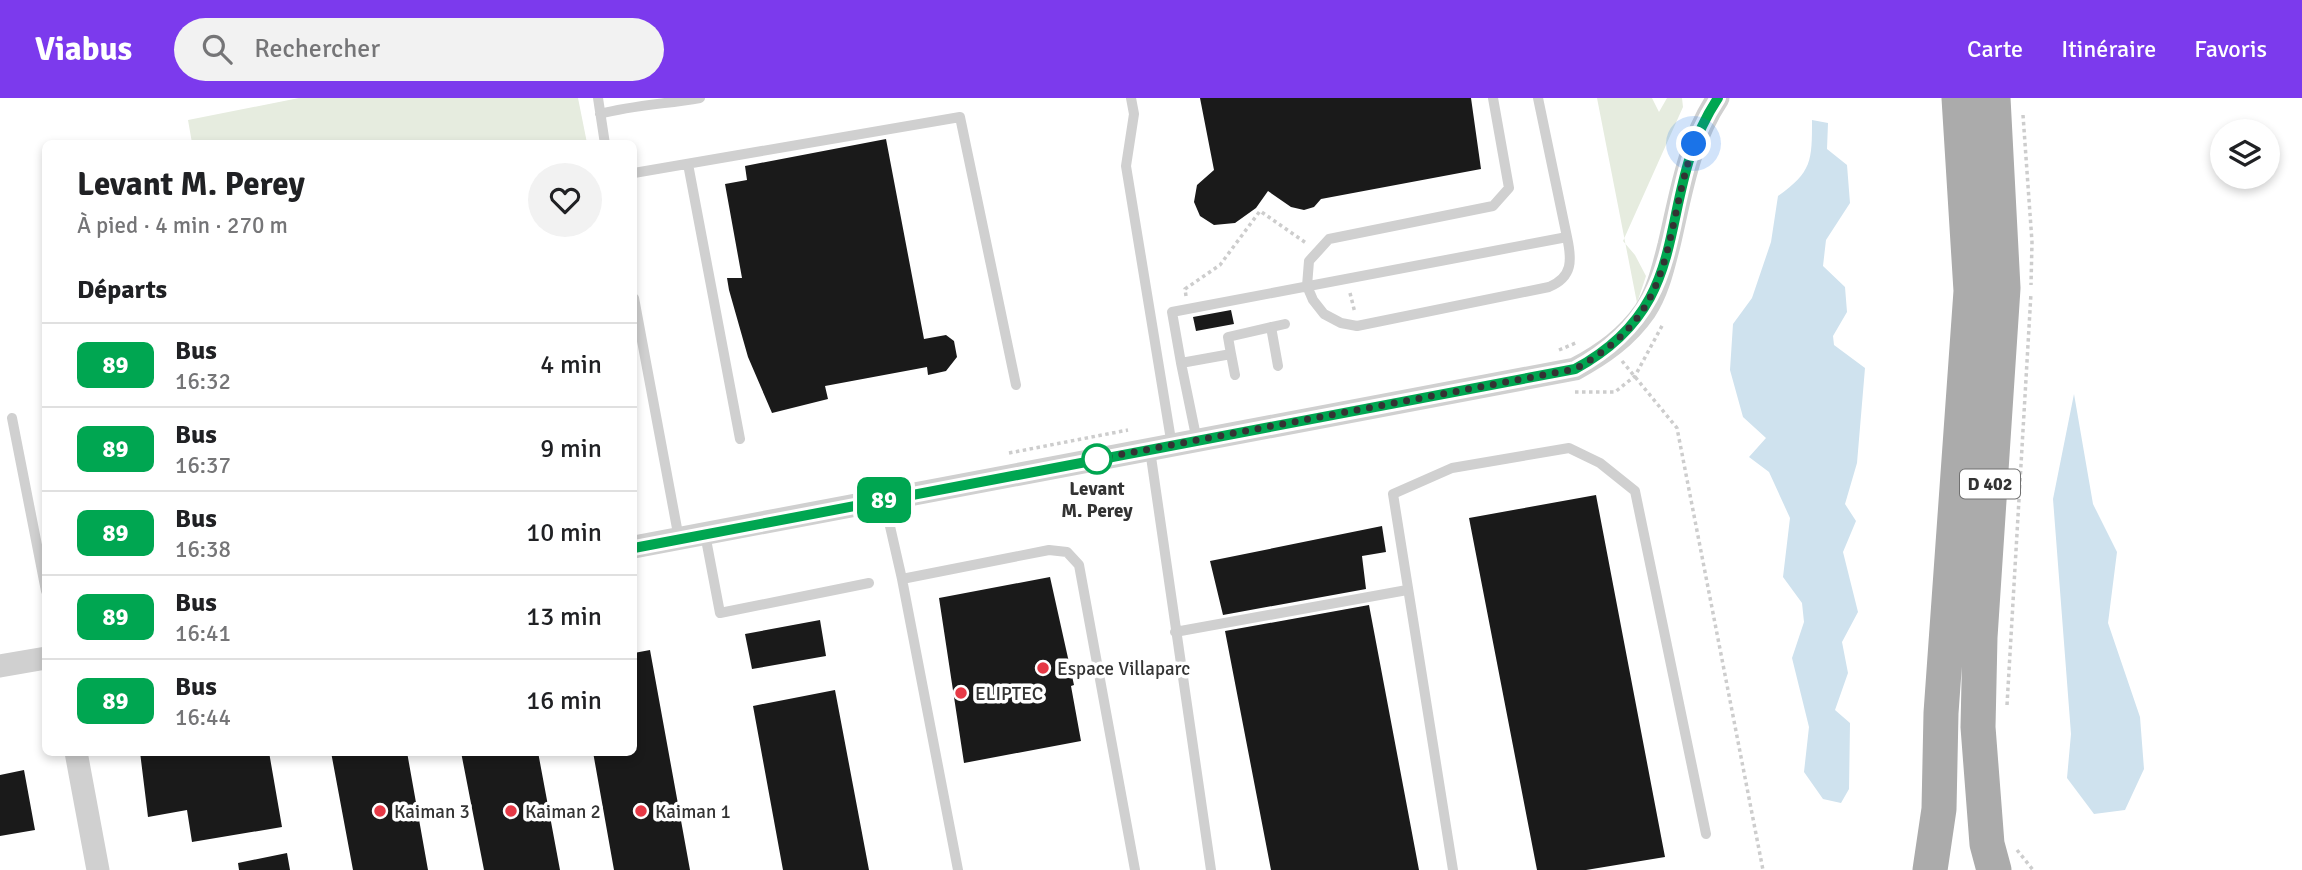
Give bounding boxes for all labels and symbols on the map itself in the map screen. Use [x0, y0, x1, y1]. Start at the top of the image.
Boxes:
your location [1676, 126, 1711, 161]
marker: Levant M. Perey [1082, 444, 1112, 474]
road number: D 402 [1960, 470, 2020, 498]
line badge: 89 [852, 477, 916, 523]
place label: Levant M. Perey [1061, 477, 1133, 523]
place label: Espace Villaparc [1057, 657, 1190, 681]
marker: Espace Villaparc [1035, 660, 1051, 676]
place label: ELIPTEC [975, 682, 1043, 706]
marker: ELIPTEC [953, 685, 969, 701]
place label: Kaiman 3 [394, 800, 470, 824]
place label: Kaiman 2 [525, 800, 601, 824]
place label: Kaiman 1 [655, 800, 731, 824]
marker: Kaiman 3 [372, 803, 388, 819]
marker: Kaiman 2 [503, 803, 519, 819]
marker: Kaiman 1 [633, 803, 649, 819]

